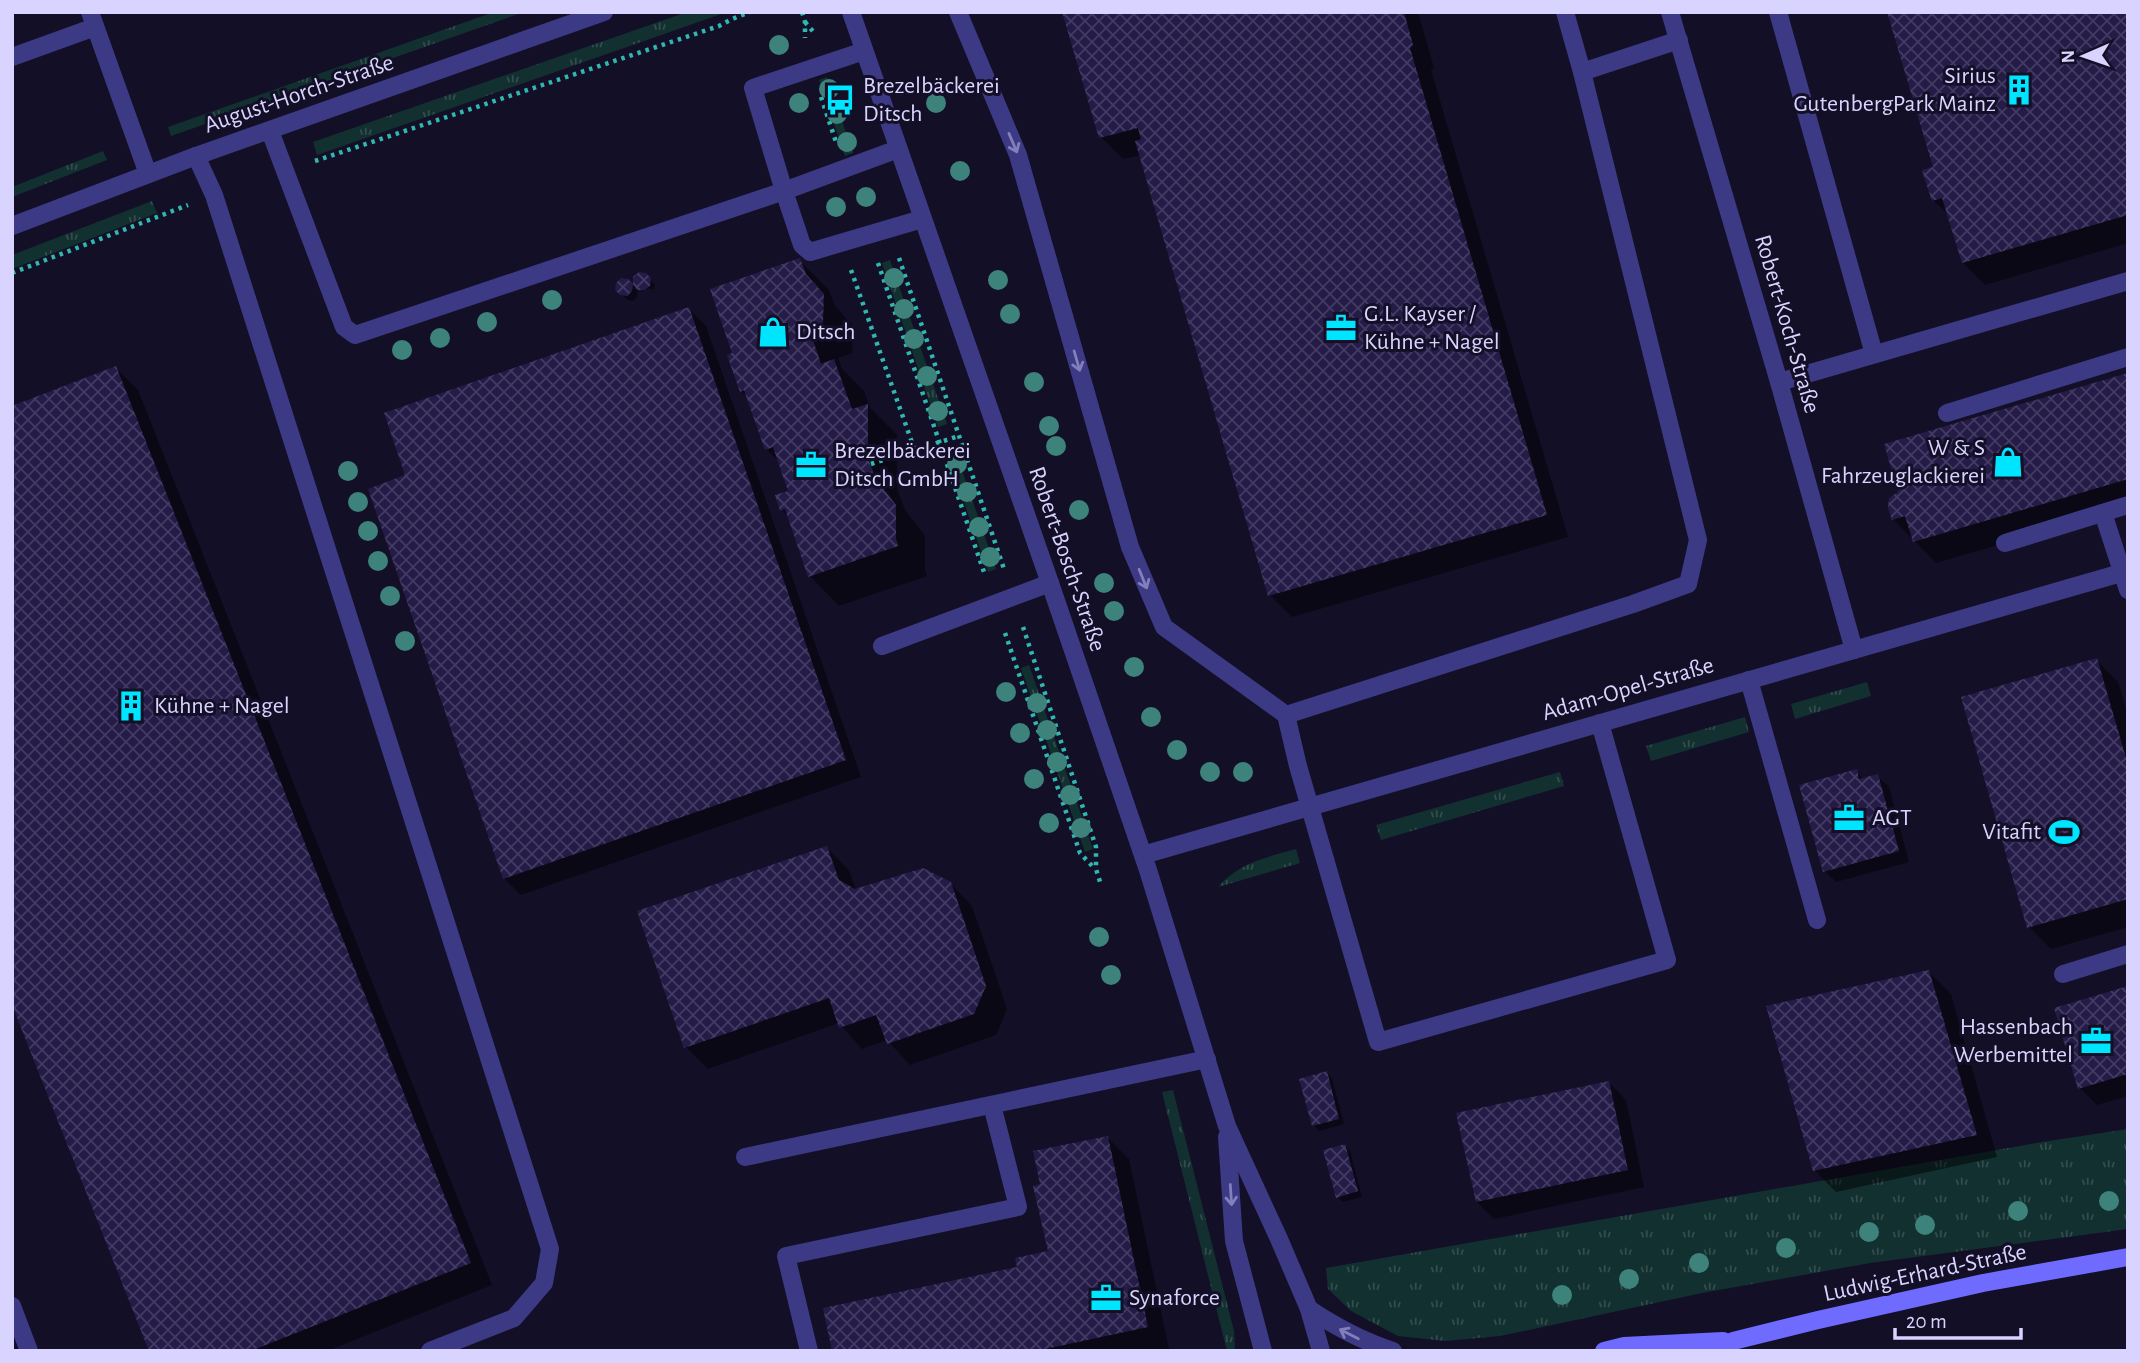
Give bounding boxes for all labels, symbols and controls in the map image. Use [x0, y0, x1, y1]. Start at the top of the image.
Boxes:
north arrow [2049, 21, 2119, 91]
street label: August-Horch-Straße [201, 50, 397, 138]
text: N [2059, 50, 2078, 63]
place label: Sirius GutenbergPark Mainz [1793, 64, 1996, 116]
building icon: Sirius GutenbergPark Mainz [2002, 73, 2036, 107]
place label: Brezelbäckerei Ditsch [863, 74, 1000, 126]
bus stop icon: Brezelbäckerei Ditsch [823, 83, 857, 117]
one-way arrow [1007, 132, 1020, 153]
street label: Robert-Koch-Straße [1750, 232, 1824, 416]
place label: G.L. Kayser / Kühne + Nagel [1364, 302, 1500, 354]
office icon: G.L. Kayser / Kühne + Nagel [1324, 311, 1358, 345]
shop icon: Ditsch [756, 315, 790, 349]
place label: Ditsch [796, 320, 856, 344]
one-way arrow [1071, 349, 1084, 372]
place label: W & S Fahrzeuglackierei [1821, 436, 1985, 488]
place label: Brezelbäckerei Ditsch GmbH [834, 439, 971, 491]
shop icon: W & S Fahrzeuglackierei [1991, 445, 2025, 479]
office icon: Brezelbäckerei Ditsch GmbH [794, 448, 828, 482]
street label: Robert-Bosch-Straße [1024, 464, 1110, 654]
one-way arrow [1138, 567, 1151, 589]
street label: Adam-Opel-Straße [1540, 653, 1716, 725]
building icon: Kühne + Nagel [114, 689, 148, 723]
place label: Kühne + Nagel [154, 694, 290, 718]
office icon: AGT [1832, 801, 1866, 835]
place label: AGT [1872, 806, 1912, 830]
sports icon: Vitafit [2047, 815, 2081, 849]
place label: Vitafit [1982, 820, 2041, 844]
place label: Hassenbach Werbemittel [1953, 1015, 2073, 1067]
office icon: Hassenbach Werbemittel [2079, 1024, 2113, 1058]
one-way arrow [1225, 1183, 1238, 1205]
street label: Ludwig-Erhard-Straße [1821, 1240, 2029, 1306]
office icon: Synaforce [1089, 1281, 1123, 1315]
place label: Synaforce [1129, 1286, 1220, 1310]
scale bar [1895, 1296, 2021, 1340]
text: 20 m [1906, 1311, 1947, 1332]
one-way arrow [1339, 1326, 1360, 1340]

